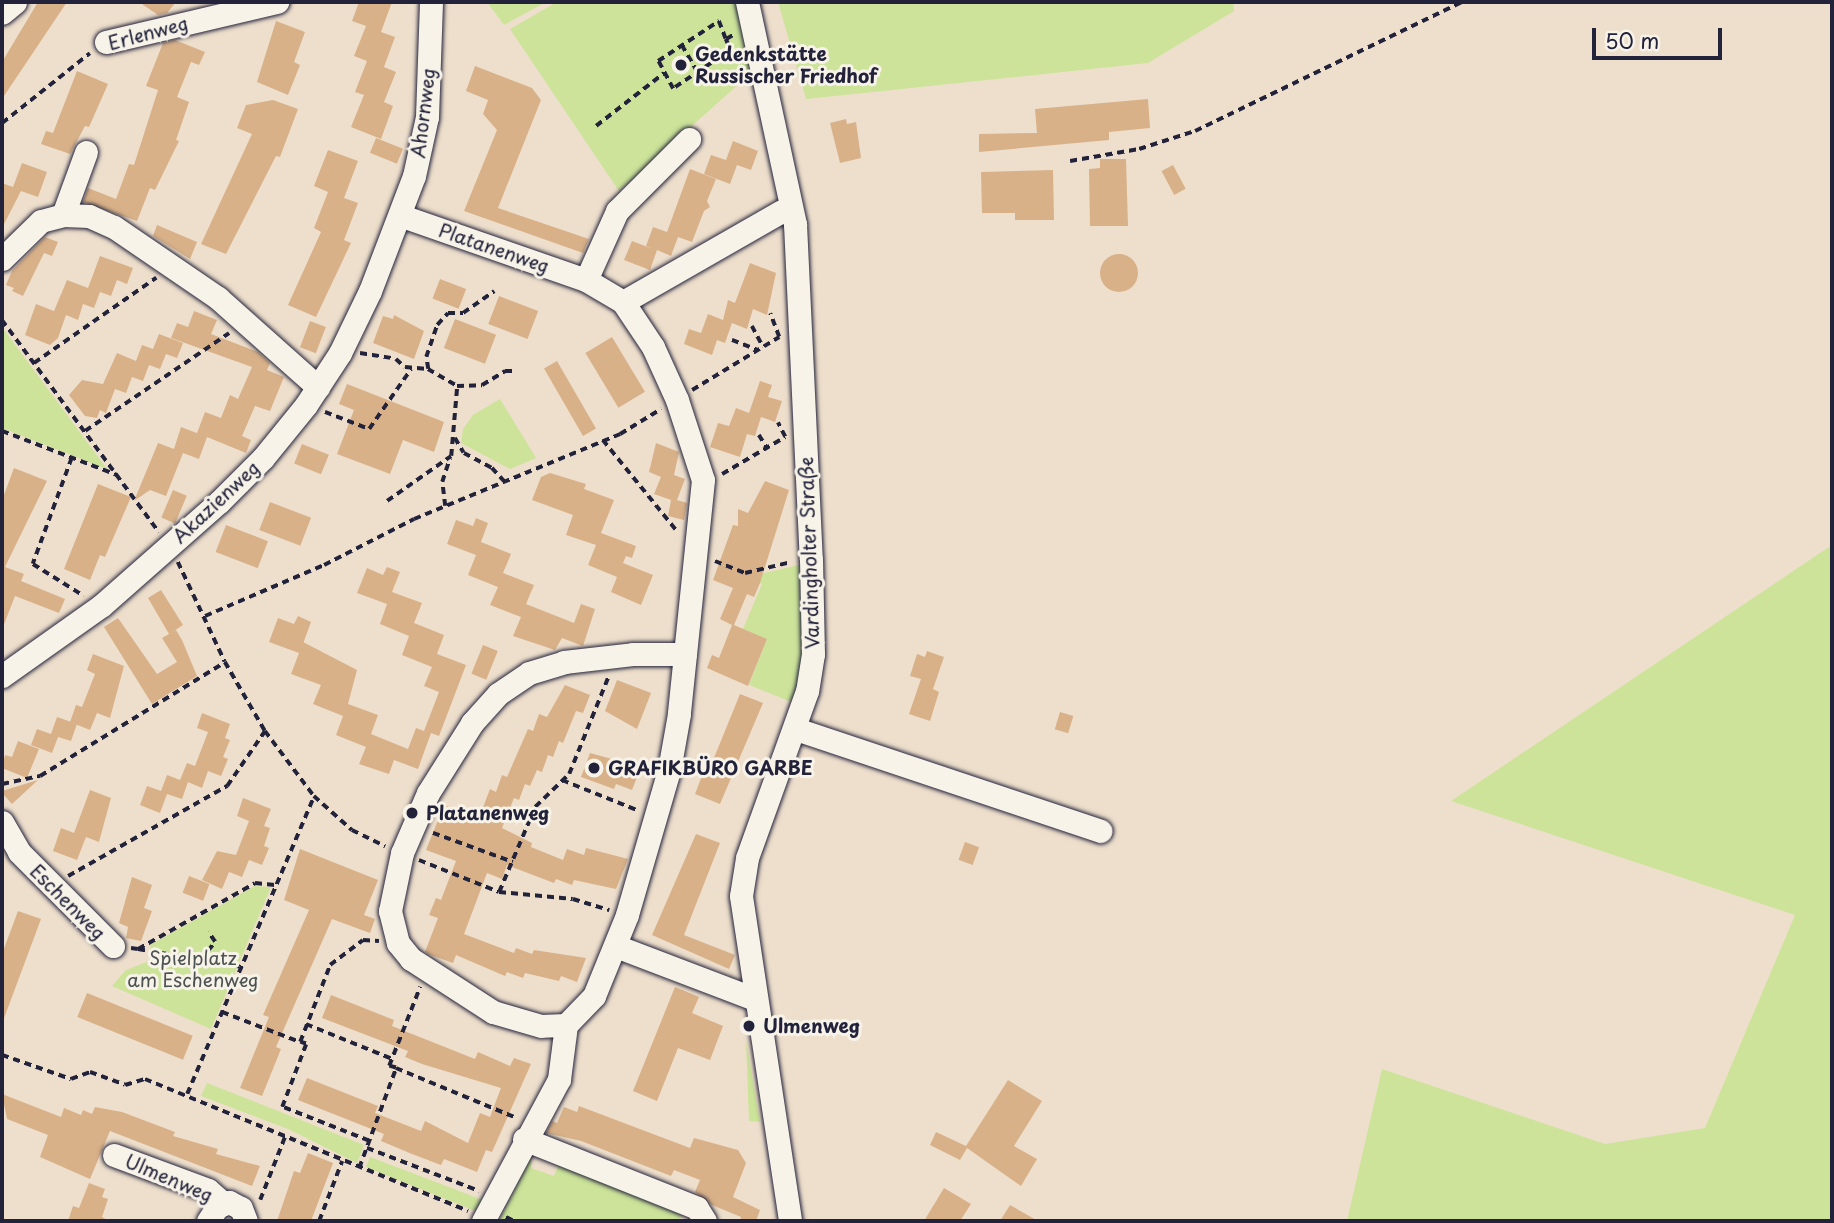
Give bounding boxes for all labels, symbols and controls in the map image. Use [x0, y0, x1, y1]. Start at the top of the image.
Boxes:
street label: Erlenweg [105, 11, 191, 55]
scale bar [1596, 14, 1726, 58]
text: 50 m [1605, 24, 1659, 56]
place label: Gedenkstätte Russischer Friedhof [695, 43, 879, 87]
marker: Gedenkstätte Russischer Friedhof [673, 57, 689, 73]
street label: Ahornweg [406, 67, 440, 159]
street label: Platanenweg [436, 218, 552, 278]
street label: Akazienweg [168, 456, 264, 548]
street label: Vardingholter Straße [794, 456, 824, 650]
place label: GRAFIKBÜRO GARBE [608, 757, 814, 779]
marker: GRAFIKBÜRO GARBE [586, 760, 602, 776]
place label: Platanenweg [426, 802, 550, 824]
marker: Platanenweg [404, 805, 420, 821]
street label: Eschenweg [26, 860, 110, 944]
park label: Spielplatz am Eschenweg [127, 947, 259, 991]
place label: Ulmenweg [763, 1015, 860, 1037]
marker: Ulmenweg [741, 1018, 757, 1034]
street label: Ulmenweg [122, 1149, 216, 1207]

